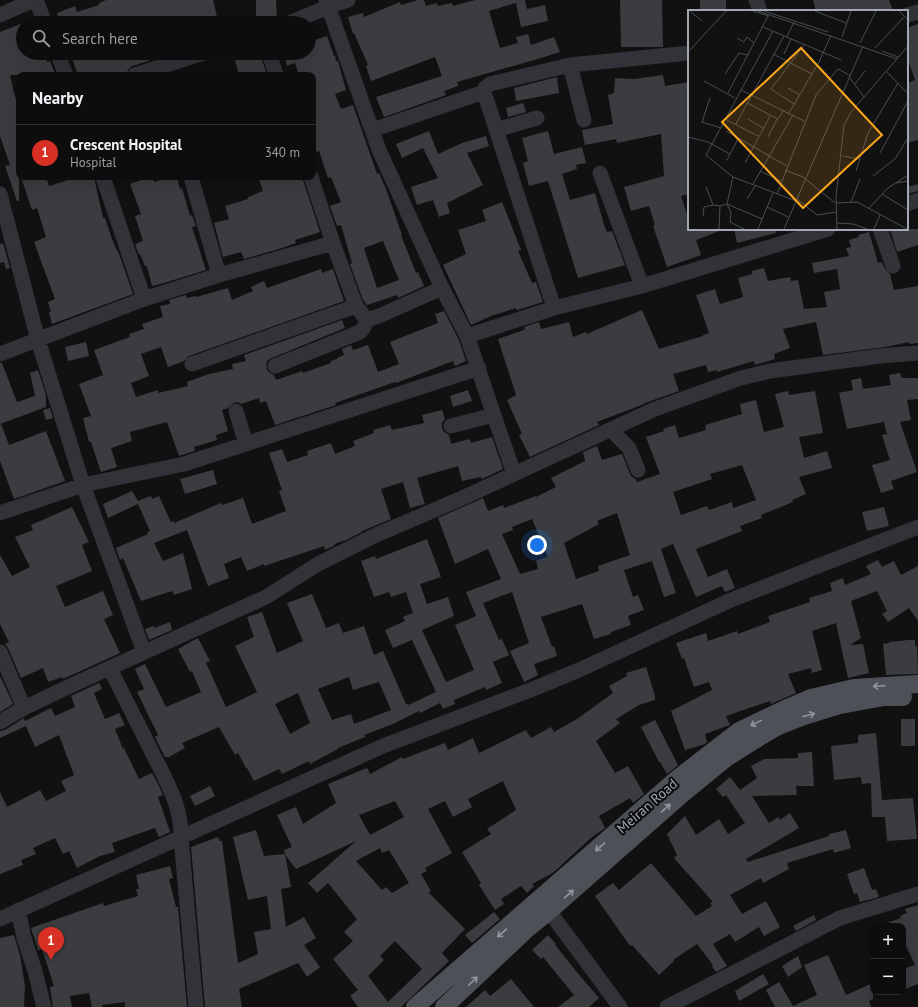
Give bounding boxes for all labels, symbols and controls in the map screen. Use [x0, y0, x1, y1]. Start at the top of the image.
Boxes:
inset map [688, 10, 908, 230]
search box [16, 16, 316, 60]
icon: search [30, 27, 52, 49]
text: Search here [62, 29, 138, 48]
text: Nearby [32, 87, 83, 109]
text: Crescent Hospital [70, 135, 182, 154]
text: 1 [41, 144, 49, 161]
text: 340 m [265, 144, 300, 161]
text: Hospital [70, 154, 116, 171]
your location [527, 535, 547, 555]
one-way arrow [873, 682, 886, 689]
one-way arrow [803, 711, 816, 718]
one-way arrow [750, 720, 762, 727]
street label: Meiran Road [613, 775, 681, 837]
one-way arrow [661, 803, 672, 812]
one-way arrow [595, 842, 605, 852]
one-way arrow [564, 889, 574, 898]
map controls [870, 923, 906, 995]
button: + [870, 923, 906, 959]
pin: 1 [38, 927, 64, 960]
one-way arrow [497, 928, 507, 937]
button: − [870, 959, 906, 995]
one-way arrow [467, 977, 477, 986]

